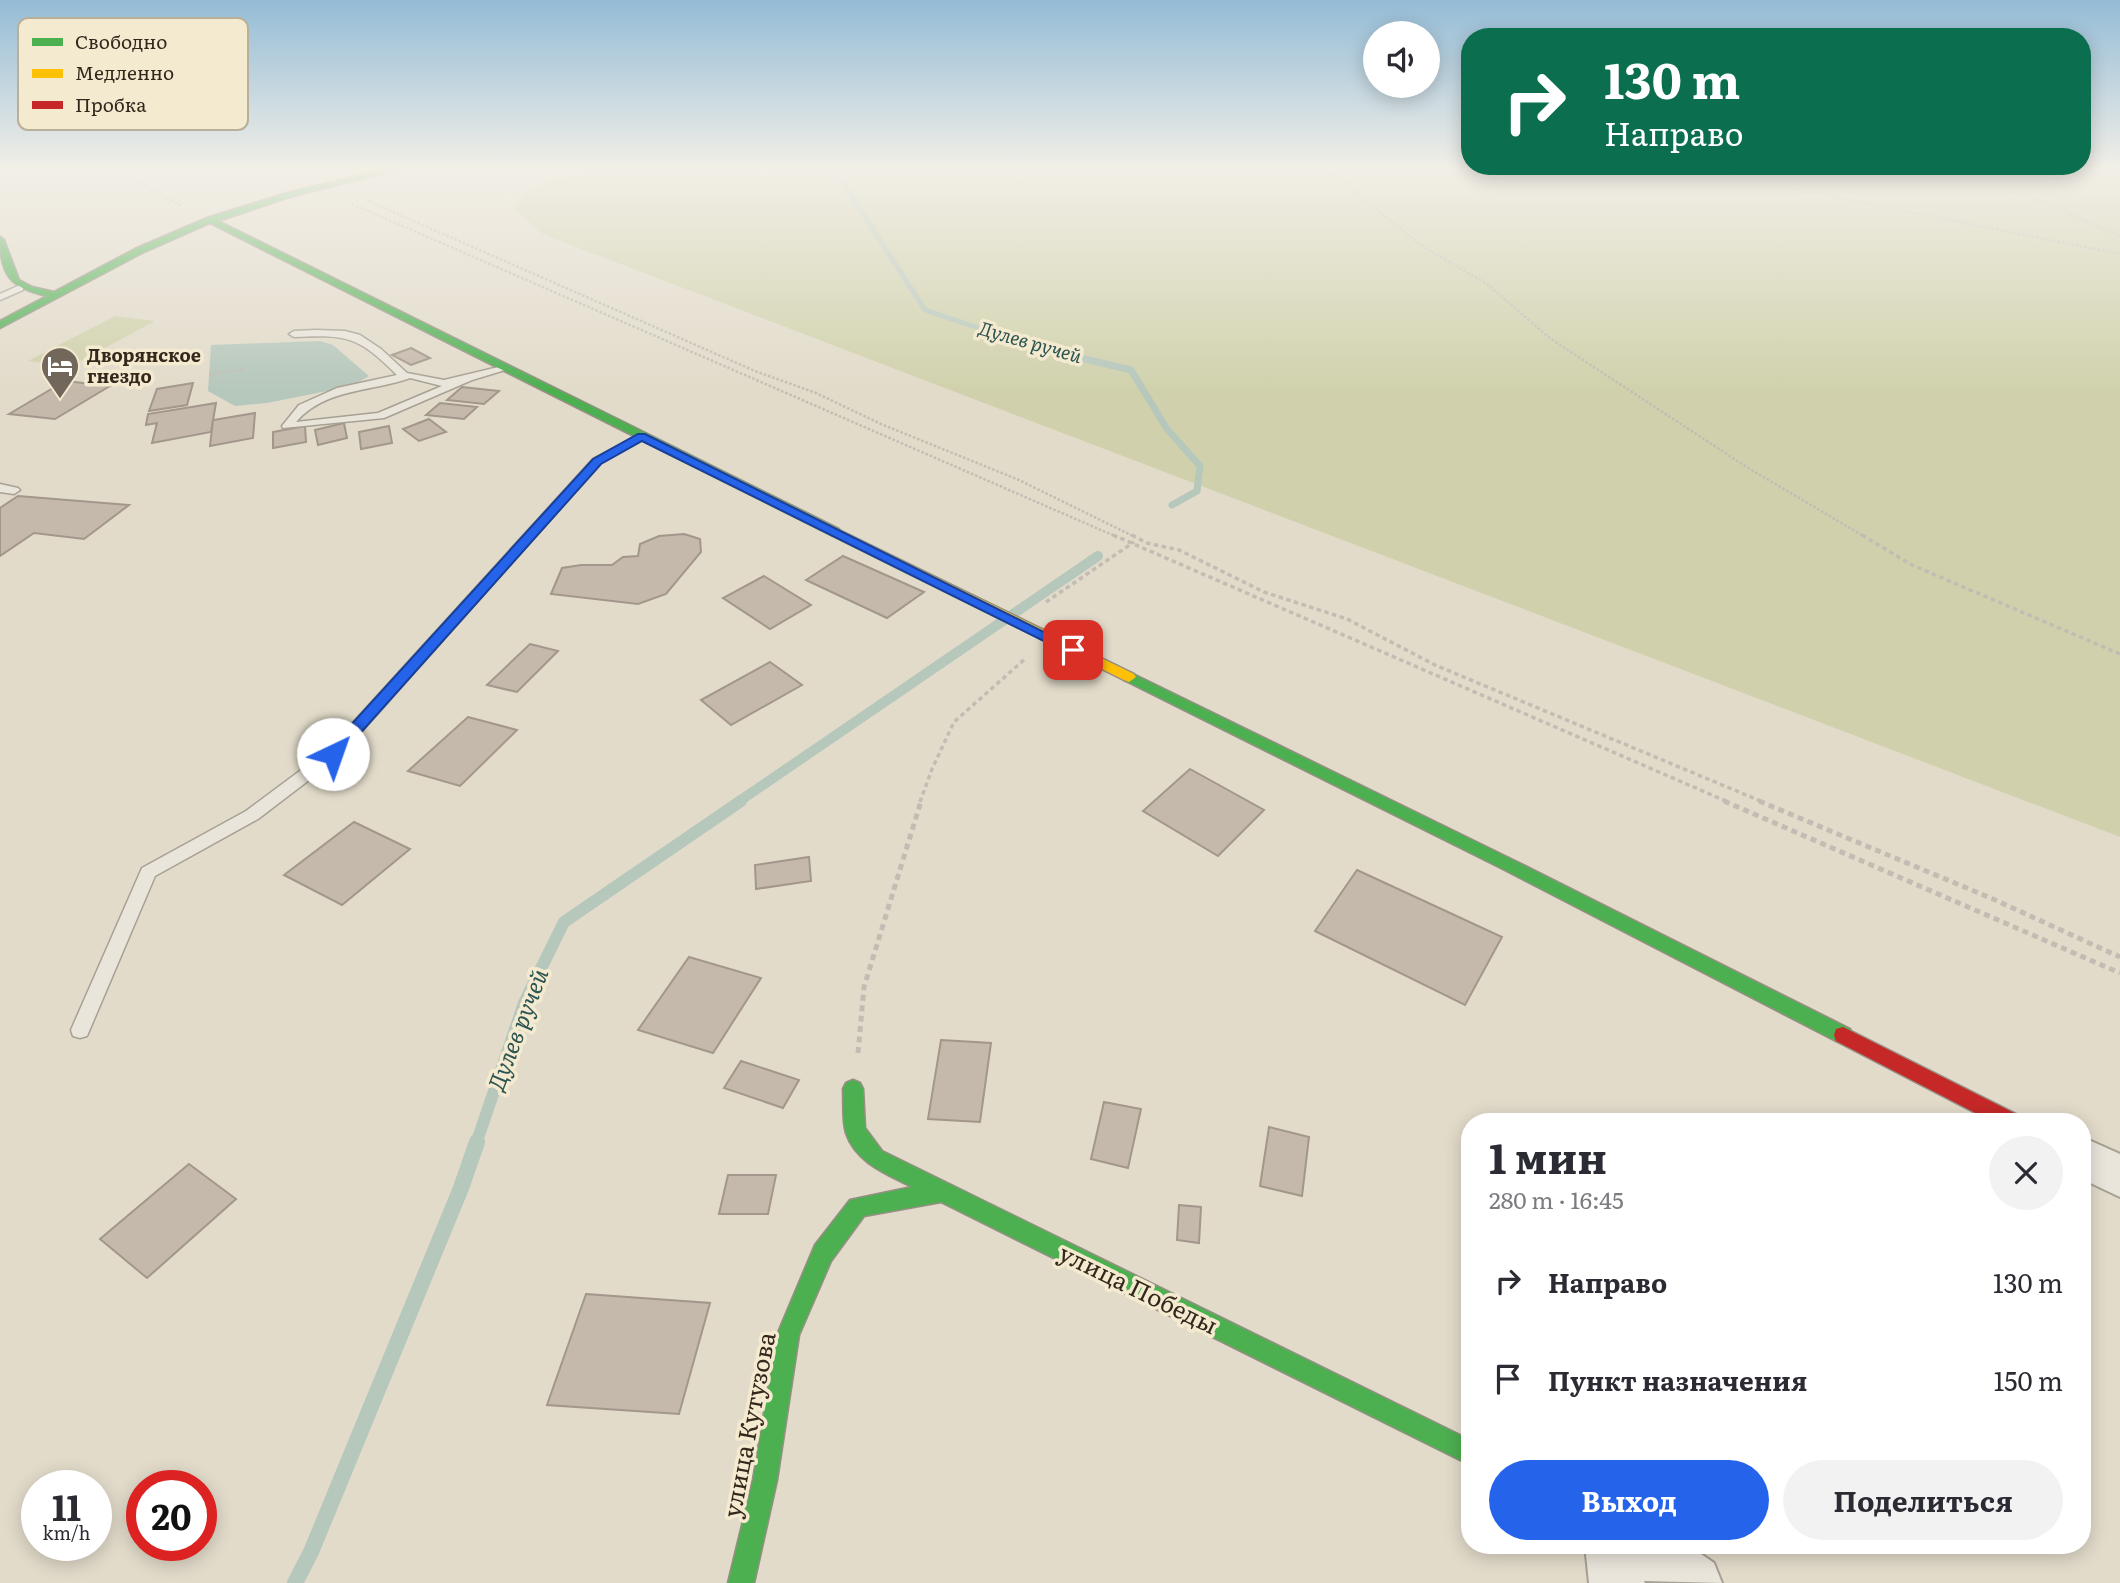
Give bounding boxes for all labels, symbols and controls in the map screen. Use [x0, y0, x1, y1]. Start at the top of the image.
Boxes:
legend [18, 18, 248, 130]
map controls [1363, 21, 1440, 98]
button: sound [1363, 21, 1440, 98]
text: Свободно [75, 27, 167, 55]
text: 130 m [1604, 41, 1740, 114]
icon: right [1489, 56, 1580, 147]
text: Медленно [75, 58, 174, 86]
text: Пробка [75, 90, 147, 118]
text: Направо [1604, 108, 1744, 156]
water label: Дулев ручей [975, 313, 1086, 369]
place label: Дворянское гнездо [87, 341, 201, 389]
hotel icon: Дворянское гнездо [39, 345, 81, 400]
pin [1043, 620, 1103, 680]
icon: arrive [1054, 631, 1092, 669]
position arrow [296, 717, 370, 791]
water label: Дулев ручей [477, 963, 555, 1096]
text: 1 мин [1489, 1125, 1607, 1187]
button: close [1989, 1136, 2063, 1210]
text: 280 m · 16:45 [1489, 1182, 1624, 1216]
street label: улица Победы [1054, 1234, 1225, 1341]
icon: right [1489, 1262, 1527, 1300]
text: Направо [1548, 1262, 1667, 1301]
text: 130 m [1993, 1262, 2063, 1301]
street label: улица Кутузова [712, 1329, 783, 1520]
icon: arrive [1489, 1360, 1527, 1398]
text: Пункт назначения [1548, 1360, 1807, 1399]
text: 150 m [1994, 1360, 2063, 1399]
button: Выход [1489, 1460, 1769, 1540]
button: Поделиться [1783, 1460, 2063, 1540]
speed limit sign: 20 [126, 1470, 217, 1561]
text: 11 [52, 1480, 81, 1532]
text: km/h [43, 1519, 90, 1546]

